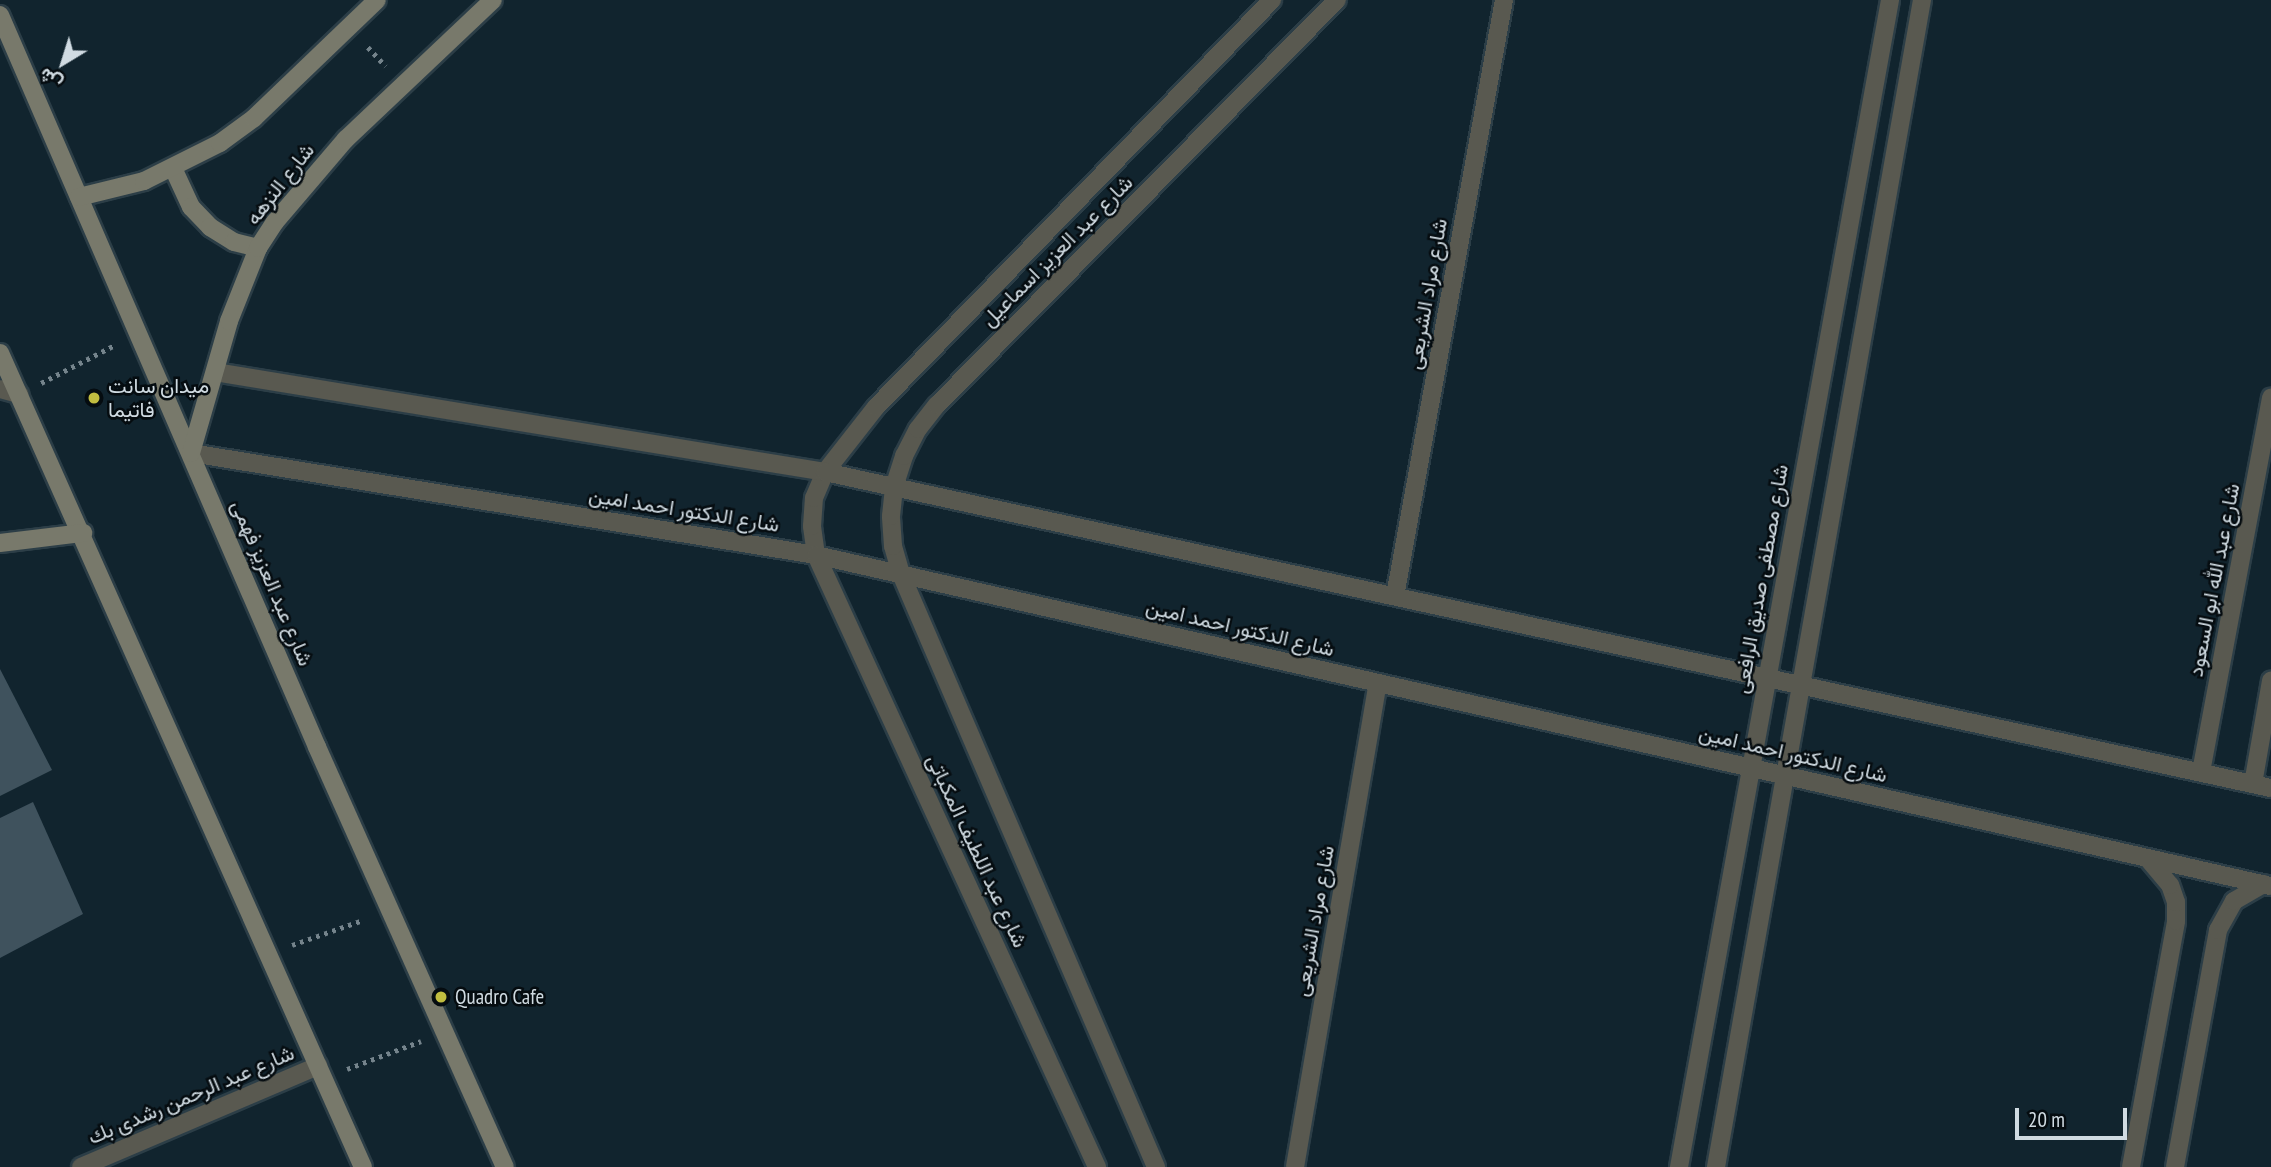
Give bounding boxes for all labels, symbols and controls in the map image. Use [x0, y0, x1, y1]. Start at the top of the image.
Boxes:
north arrow [28, 28, 98, 98]
text: ش [34, 63, 66, 96]
street label: شارع النزهه [240, 138, 320, 230]
street label: شارع عبد العزيز اسماعيل [976, 170, 1138, 332]
street label: شارع مراد الشريعى [1401, 217, 1453, 371]
place label: ميدان سانت فاتيما [108, 373, 209, 423]
marker: ميدان سانت فاتيما [86, 390, 102, 406]
street label: شارع مصطفى صديق الرافعى [1728, 462, 1794, 696]
street label: شارع عبد الله ابو السعود [2183, 481, 2245, 679]
street label: شارع الدكتور احمد امين [587, 482, 781, 538]
street label: شارع عبد العزيز فهمى [226, 496, 318, 670]
street label: شارع الدكتور احمد امين [1143, 594, 1337, 662]
street label: شارع الدكتور احمد امين [1696, 720, 1890, 788]
street label: شارع عبد اللطيف المكباتى [921, 750, 1033, 952]
street label: شارع مراد الشريعى [1288, 844, 1340, 998]
place label: Quadro Cafe [455, 984, 544, 1010]
marker: Quadro Cafe [433, 989, 449, 1005]
street label: شارع عبد الرحمن رشدى بك [84, 1040, 298, 1150]
scale bar [2019, 1094, 2131, 1138]
text: 20 m [2028, 1106, 2065, 1133]

